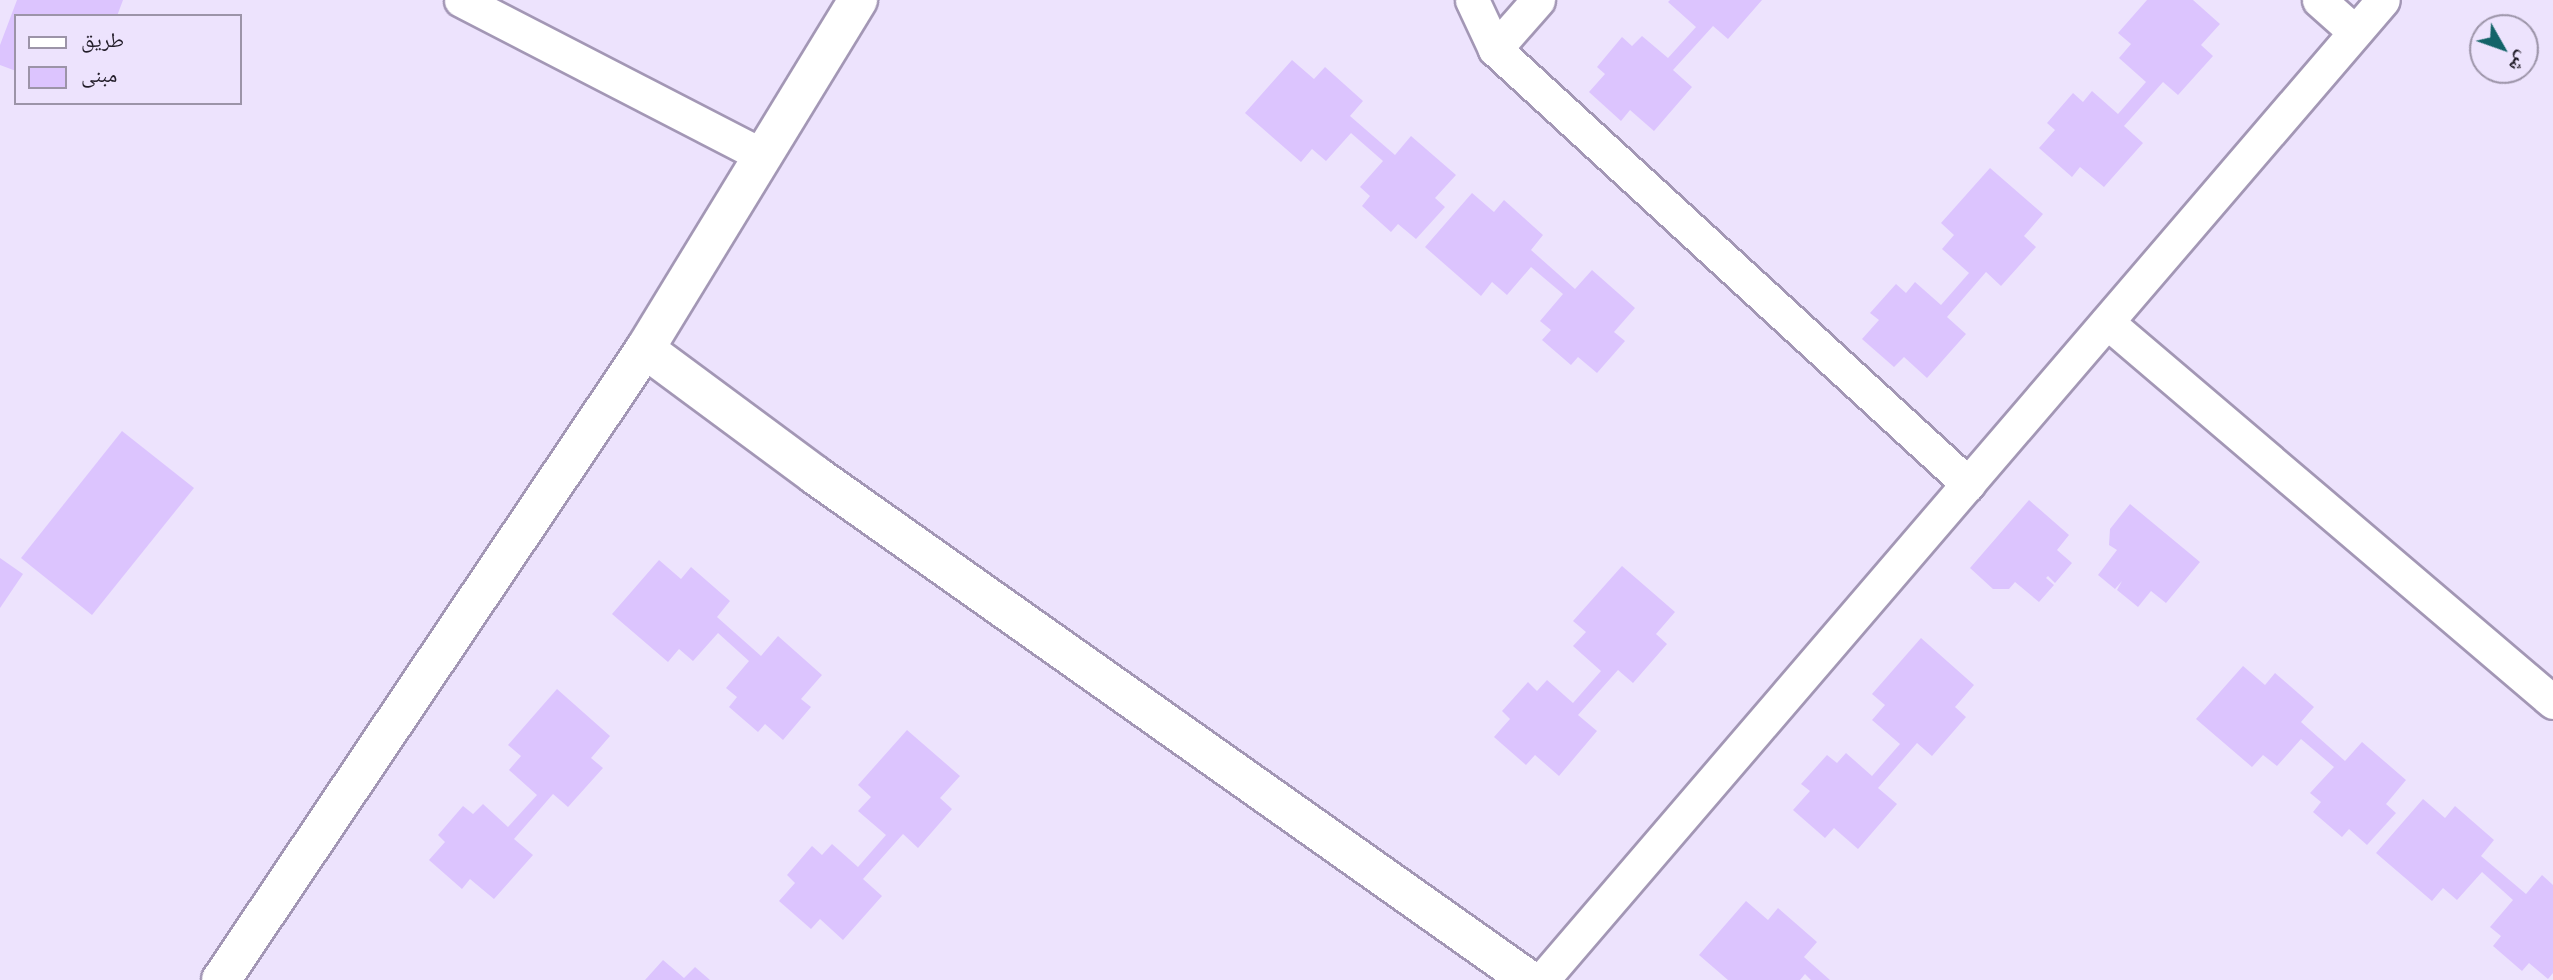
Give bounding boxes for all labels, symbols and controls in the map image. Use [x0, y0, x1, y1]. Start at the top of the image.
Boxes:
legend [14, 14, 242, 105]
north arrow [2469, 14, 2539, 84]
text: طريق [81, 28, 124, 55]
text: ش [2503, 46, 2534, 77]
text: مبنى [81, 63, 117, 90]

